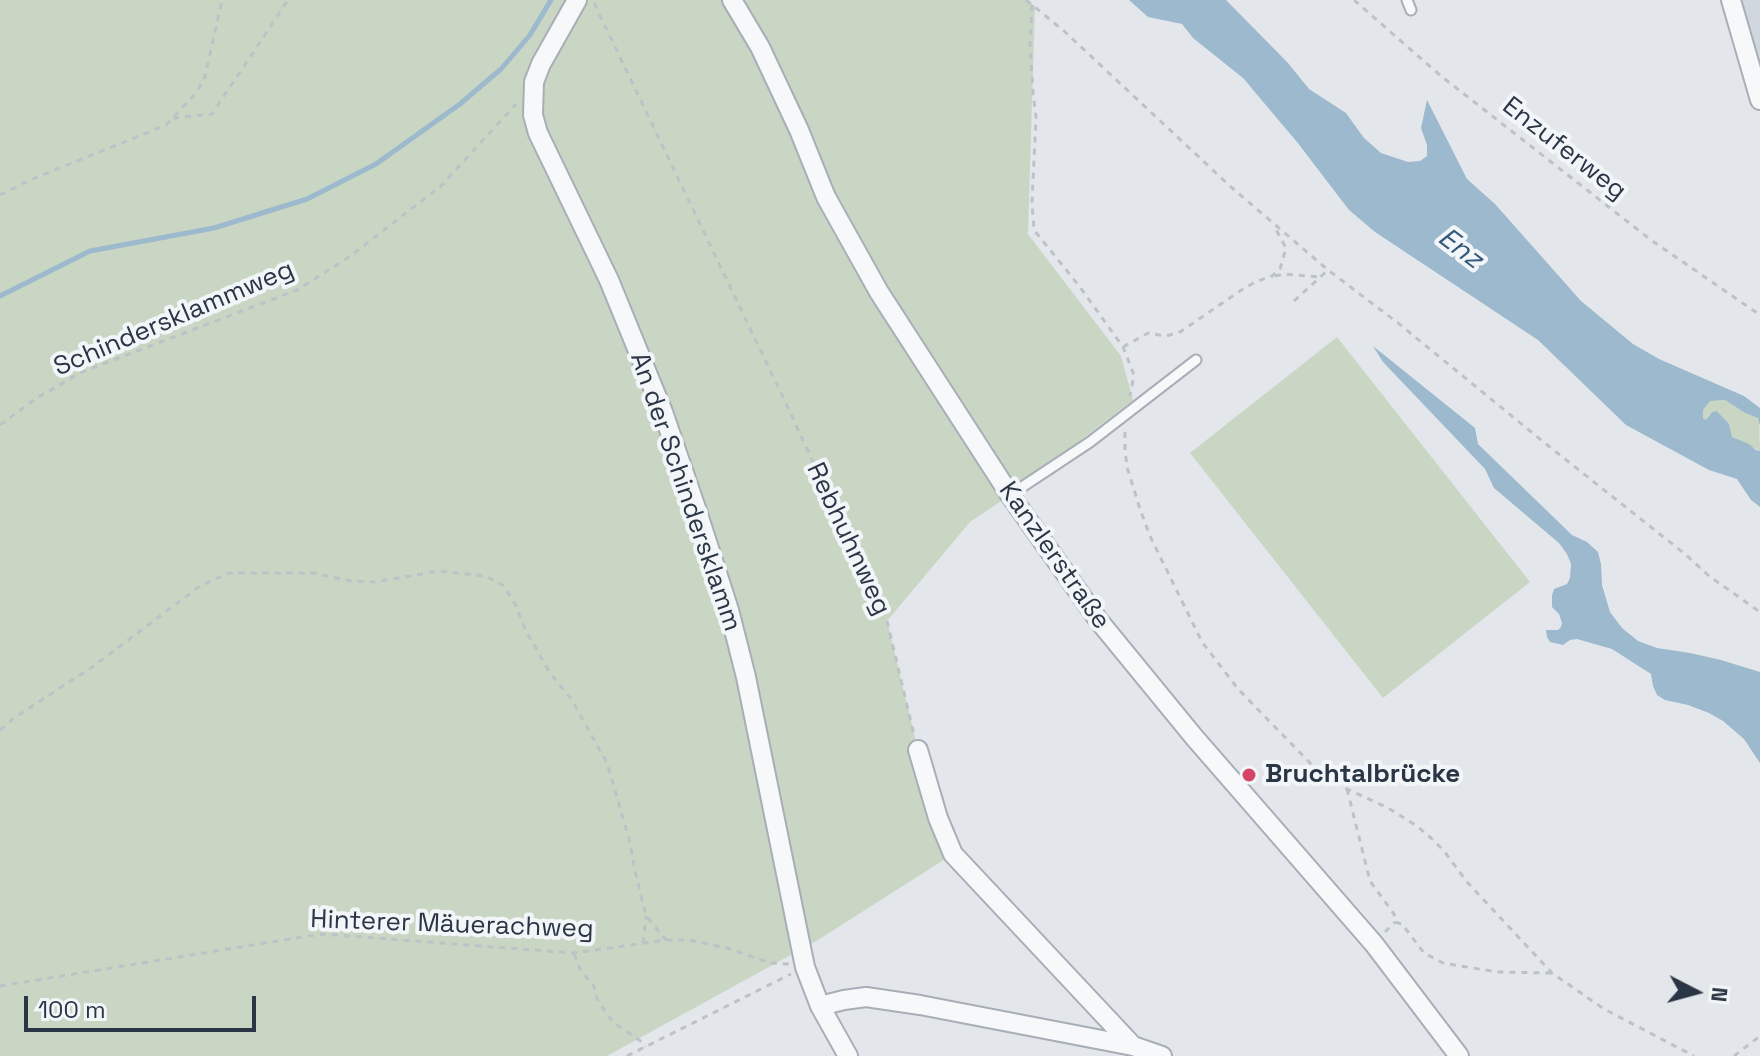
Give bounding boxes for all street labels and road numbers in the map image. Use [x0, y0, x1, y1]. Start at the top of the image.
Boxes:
street label: Enzuferweg [1496, 91, 1632, 207]
street label: Schindersklammweg [49, 254, 299, 384]
street label: An der Schindersklamm [623, 349, 747, 635]
street label: Rebhuhnweg [799, 458, 897, 620]
street label: Kanzlerstraße [992, 476, 1116, 636]
street label: Hinterer Mäuerachweg [310, 904, 594, 946]

